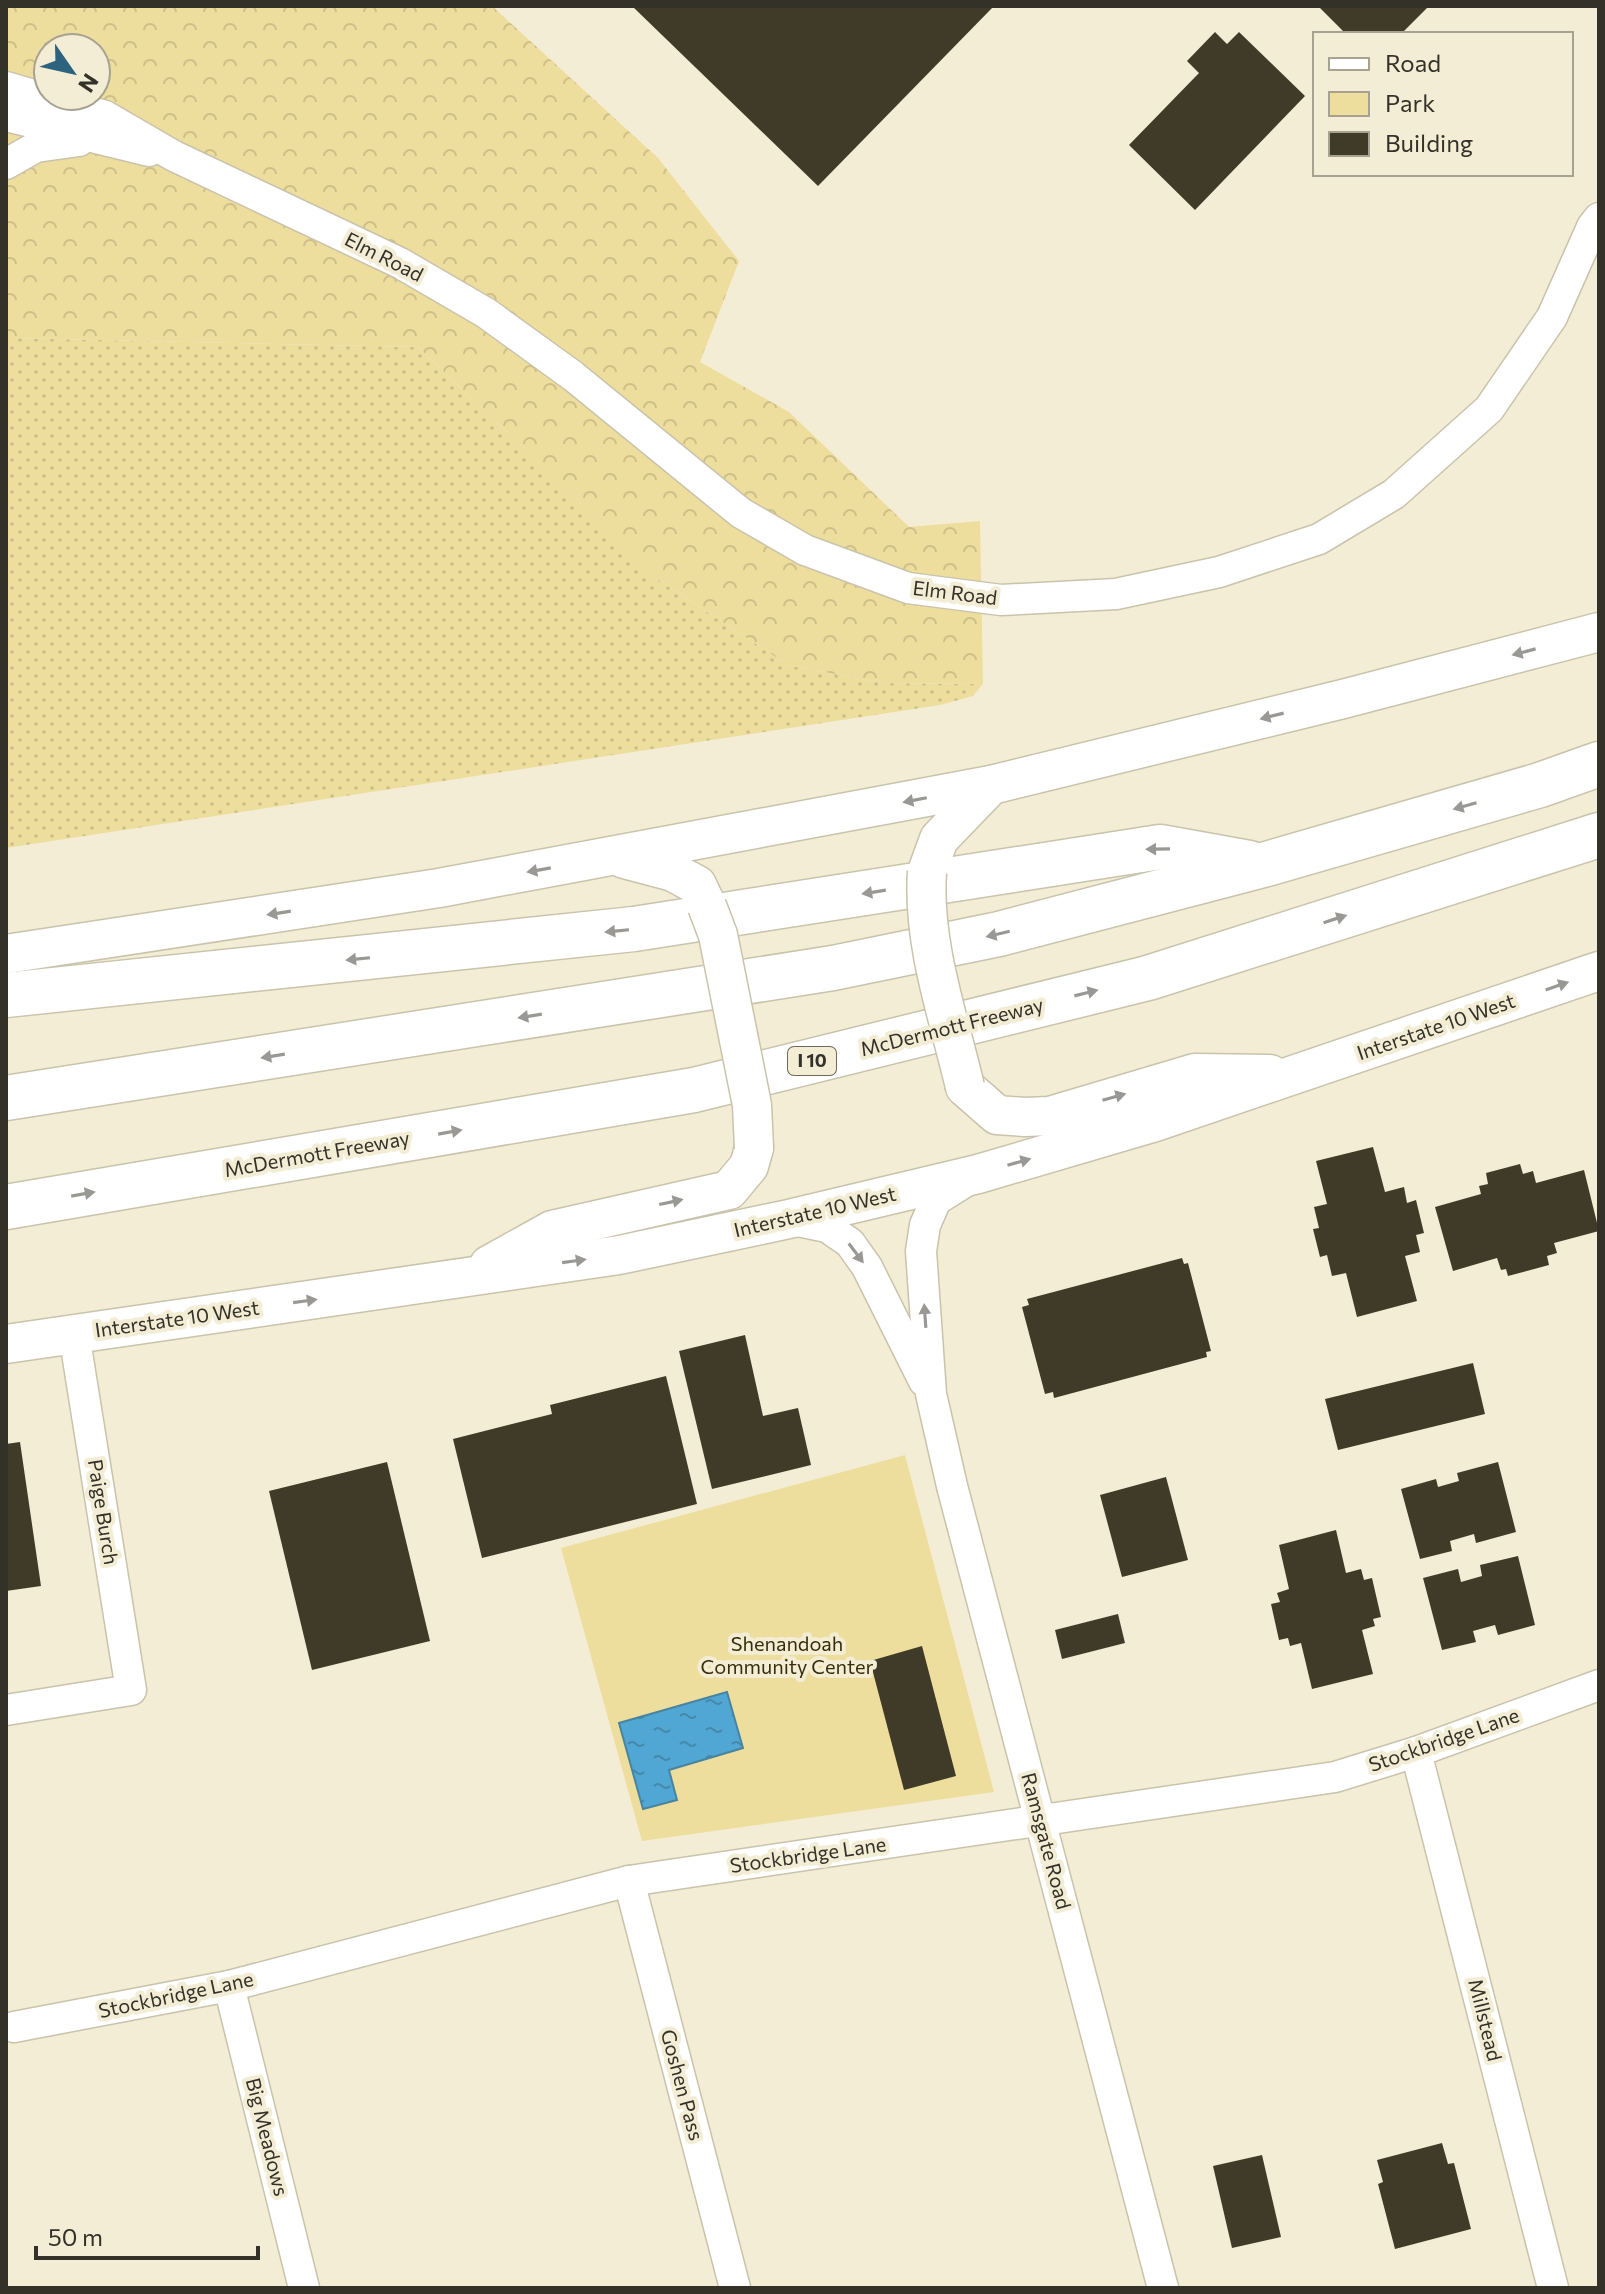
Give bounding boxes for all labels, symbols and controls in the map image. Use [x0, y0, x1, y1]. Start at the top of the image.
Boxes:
north arrow [32, 32, 112, 112]
legend [1313, 32, 1573, 176]
text: Road [1385, 48, 1441, 77]
text: N [73, 69, 105, 98]
text: Park [1385, 88, 1435, 117]
text: Building [1385, 128, 1473, 157]
street label: Elm Road [341, 226, 428, 286]
street label: Elm Road [912, 575, 999, 609]
one-way arrow [1511, 646, 1536, 658]
one-way arrow [1259, 711, 1284, 723]
one-way arrow [902, 794, 927, 807]
one-way arrow [1453, 800, 1477, 813]
one-way arrow [1145, 843, 1171, 856]
one-way arrow [526, 865, 551, 877]
one-way arrow [861, 886, 886, 898]
one-way arrow [266, 907, 291, 920]
one-way arrow [1324, 912, 1348, 924]
one-way arrow [604, 924, 629, 937]
one-way arrow [985, 928, 1010, 941]
one-way arrow [345, 952, 370, 965]
one-way arrow [1545, 979, 1569, 991]
one-way arrow [1074, 987, 1099, 999]
street label: Interstate 10 West [1353, 988, 1518, 1064]
street label: McDermott Freeway [858, 992, 1046, 1060]
one-way arrow [517, 1010, 542, 1022]
road number: I 10 [788, 1047, 836, 1075]
one-way arrow [261, 1050, 286, 1063]
one-way arrow [1102, 1090, 1126, 1103]
street label: McDermott Freeway [222, 1125, 411, 1181]
one-way arrow [438, 1125, 463, 1137]
one-way arrow [1007, 1155, 1031, 1168]
street label: Interstate 10 West [731, 1181, 898, 1241]
one-way arrow [71, 1187, 96, 1199]
one-way arrow [659, 1195, 684, 1208]
one-way arrow [848, 1242, 864, 1263]
one-way arrow [562, 1254, 587, 1267]
one-way arrow [293, 1294, 318, 1307]
street label: Interstate 10 West [93, 1295, 261, 1341]
one-way arrow [918, 1303, 931, 1328]
street label: Paige Burch [84, 1457, 124, 1566]
park label: Shenandoah Community Center [700, 1631, 874, 1678]
street label: Stockbridge Lane [1365, 1702, 1522, 1776]
street label: Ramsgate Road [1017, 1770, 1077, 1912]
street label: Stockbridge Lane [728, 1831, 888, 1877]
street label: Stockbridge Lane [96, 1966, 255, 2022]
street label: Millstead [1464, 1976, 1508, 2063]
street label: Goshen Pass [657, 2027, 709, 2143]
street label: Big Meadows [242, 2075, 294, 2198]
scale bar [36, 2210, 258, 2260]
text: 50 m [48, 2222, 103, 2251]

